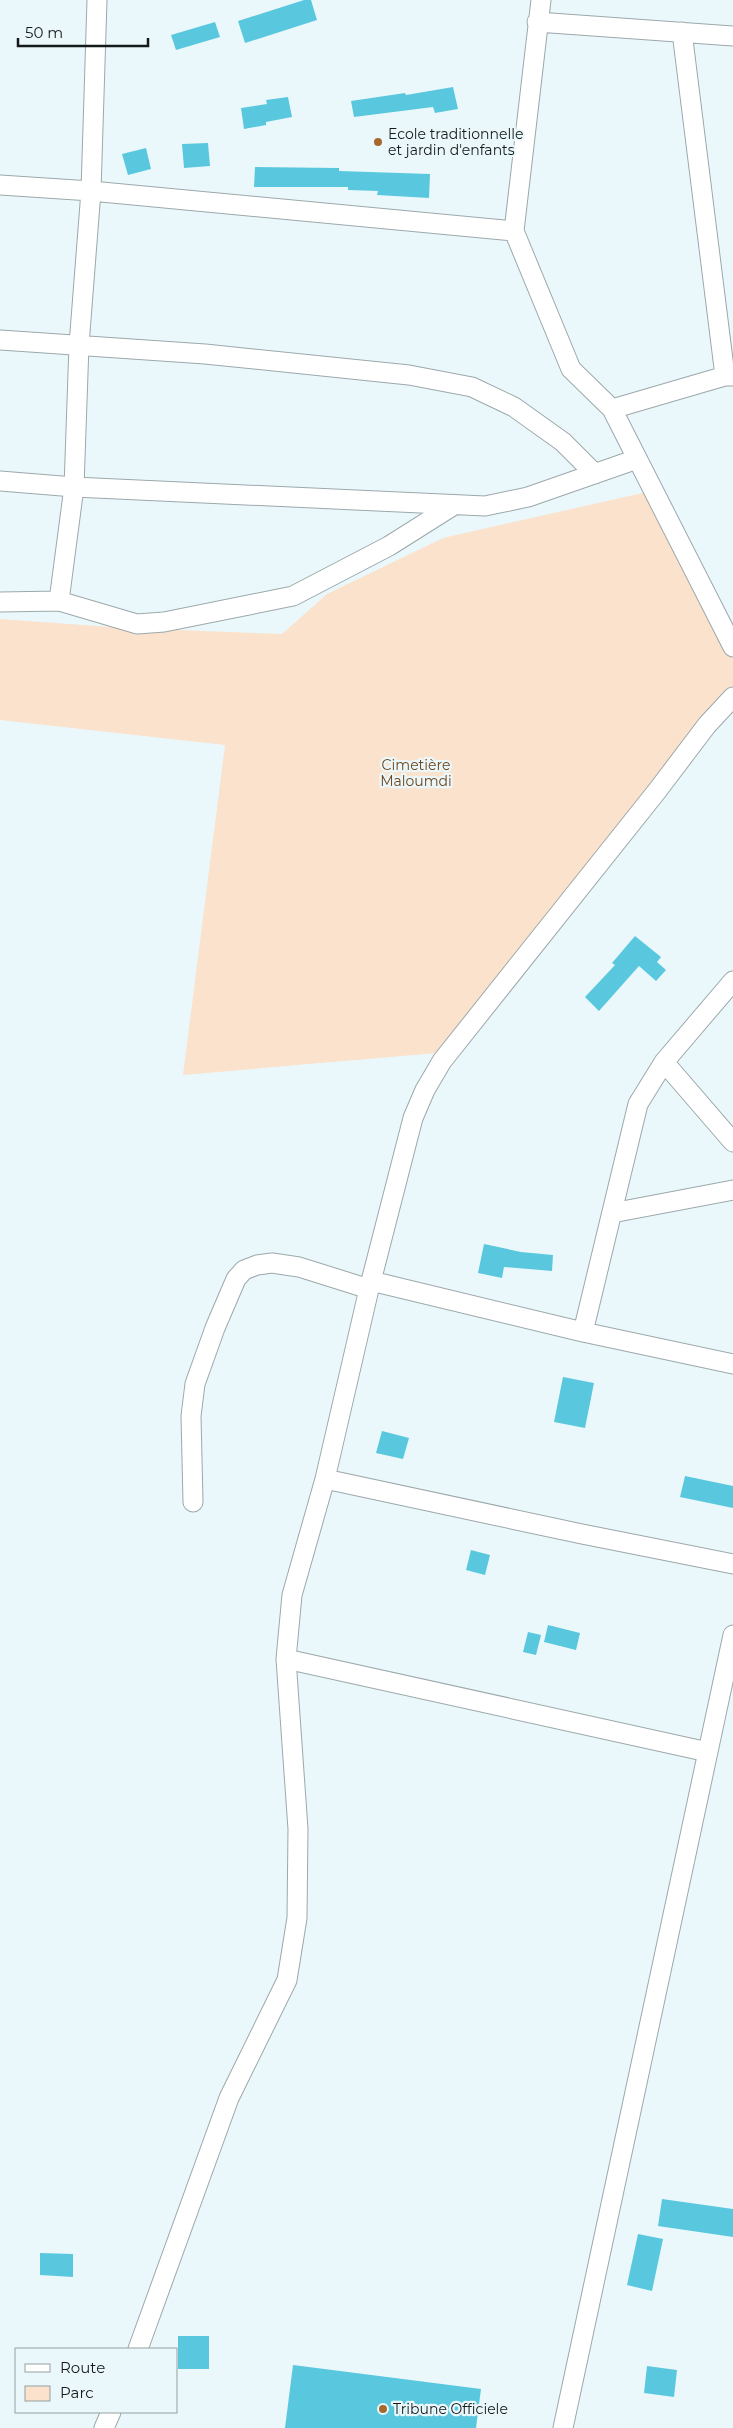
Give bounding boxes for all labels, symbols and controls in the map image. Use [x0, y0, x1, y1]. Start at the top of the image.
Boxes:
scale bar [18, 15, 148, 47]
text: 50 m [25, 23, 63, 42]
place label: Ecole traditionnelle et jardin d'enfants [388, 125, 523, 159]
marker: Ecole traditionnelle et jardin d'enfants [372, 136, 384, 148]
park label: Cimetière Maloumdi [380, 756, 452, 790]
legend [15, 2348, 178, 2413]
text: Route [60, 2358, 105, 2377]
text: Parc [60, 2383, 94, 2402]
place label: Tribune Officiele [393, 2400, 508, 2418]
marker: Tribune Officiele [377, 2403, 389, 2415]

